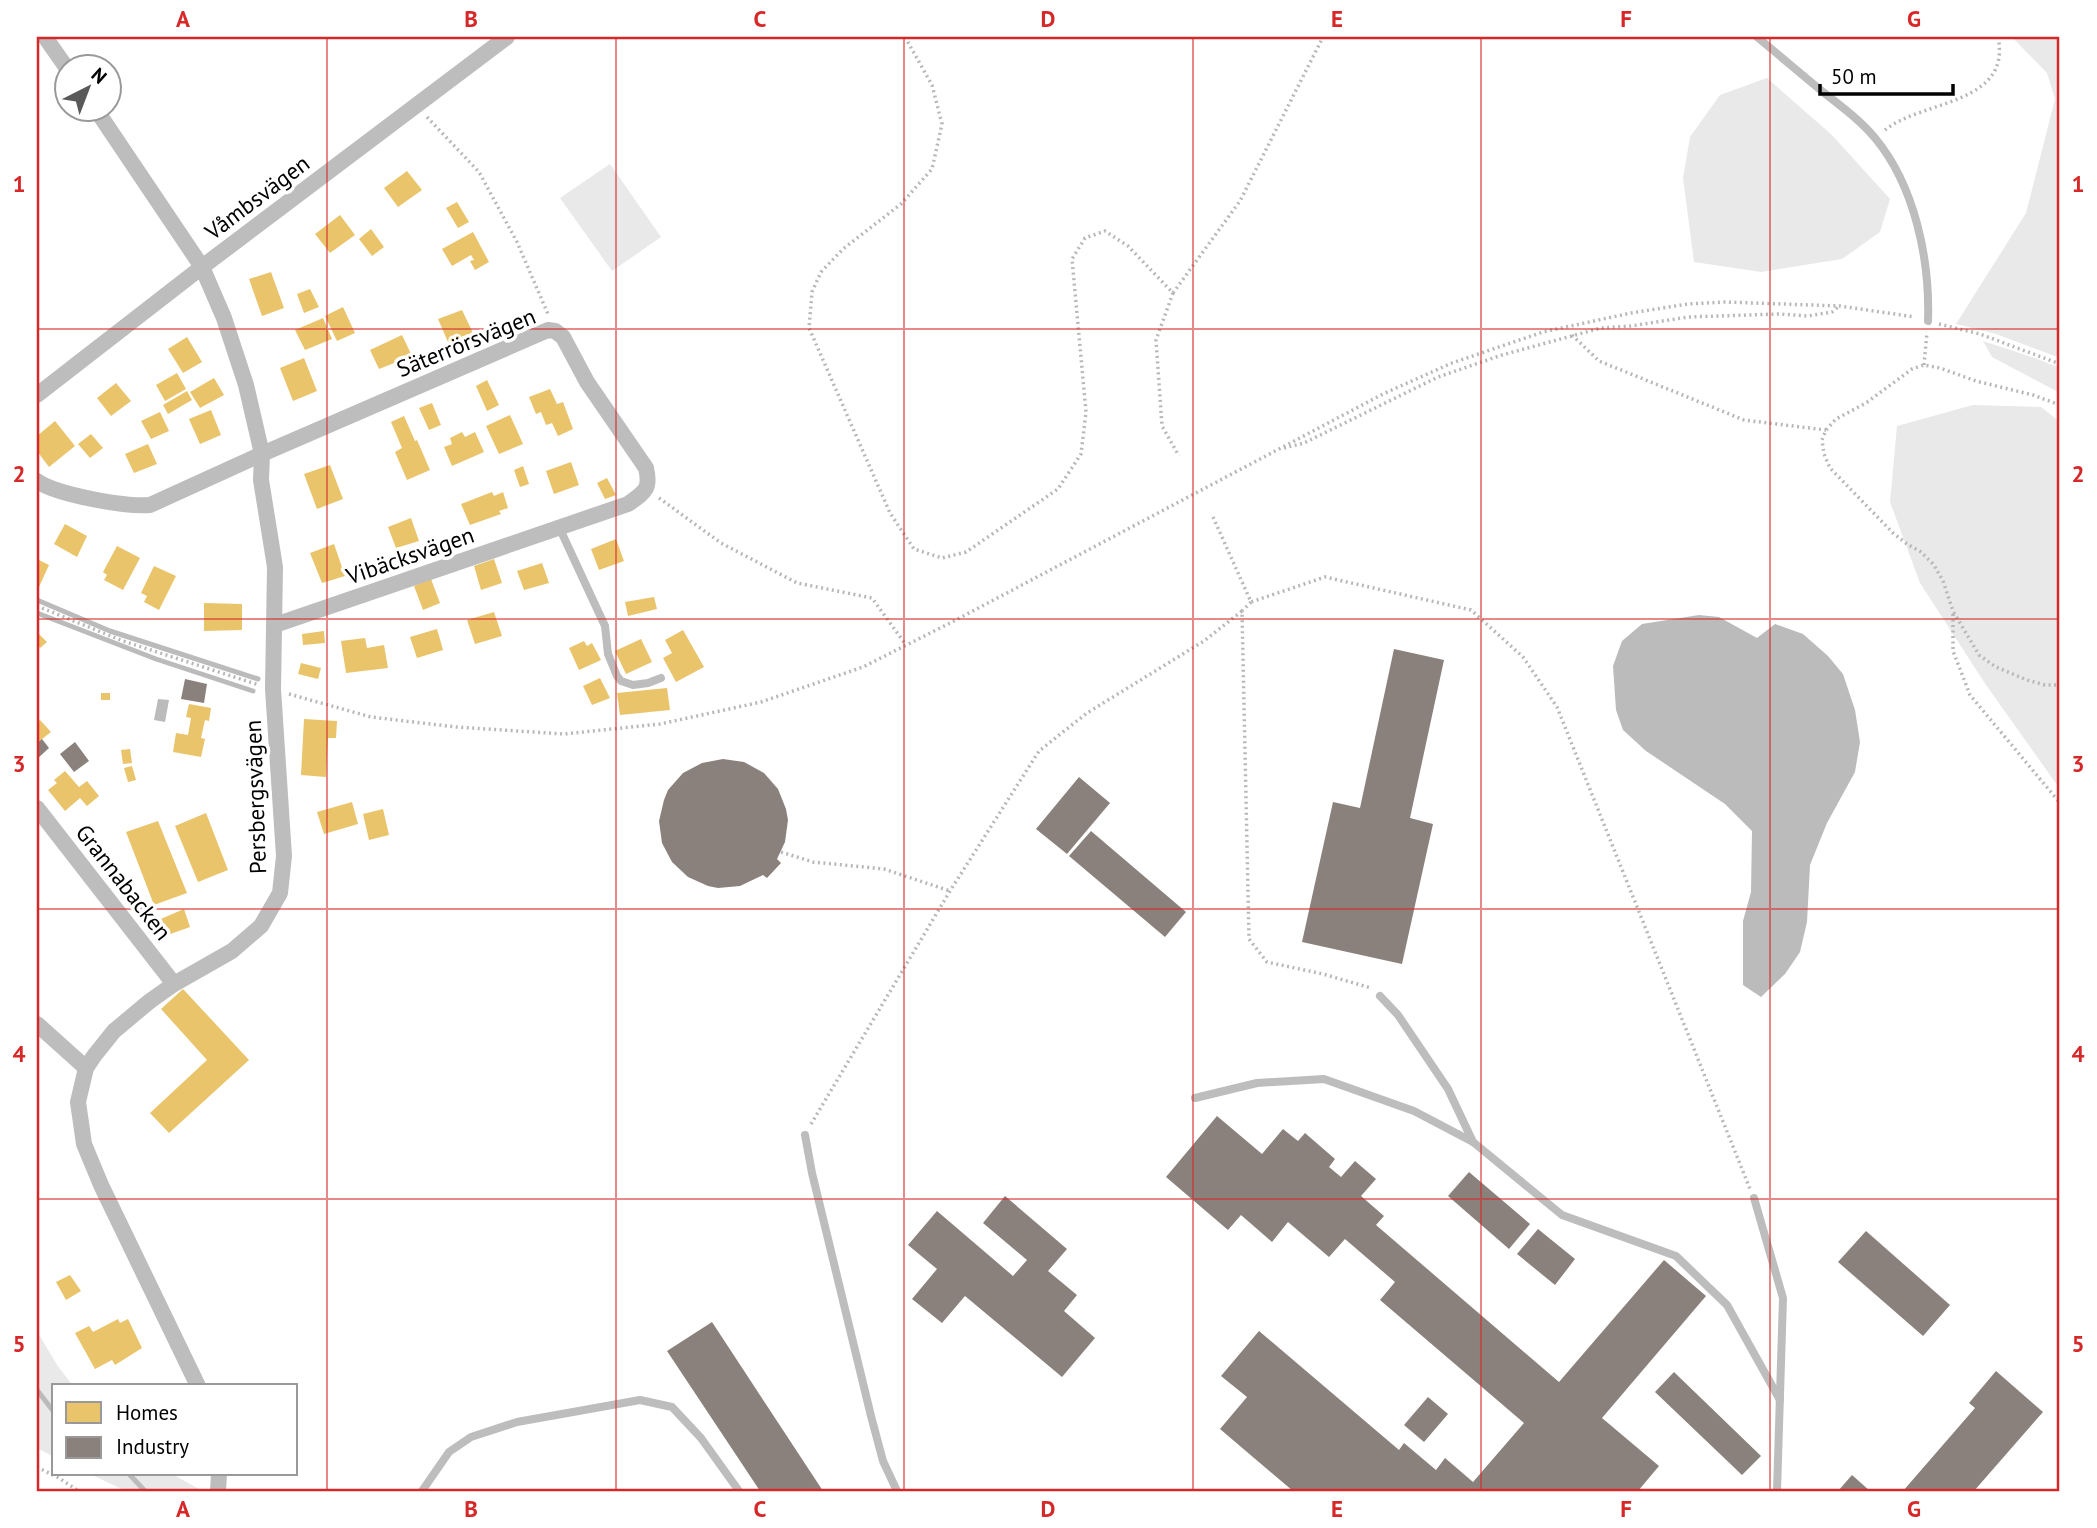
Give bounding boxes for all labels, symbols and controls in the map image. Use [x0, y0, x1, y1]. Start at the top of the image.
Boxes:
text: A [176, 4, 190, 33]
text: B [464, 4, 478, 33]
text: C [754, 4, 767, 33]
text: D [1041, 4, 1055, 33]
text: E [1331, 4, 1343, 33]
text: F [1620, 4, 1632, 33]
text: G [1907, 4, 1921, 33]
north arrow [52, 52, 122, 122]
scale bar [1820, 52, 1954, 96]
text: N [87, 62, 112, 88]
text: 50 m [1831, 63, 1877, 90]
street label: Våmbsvägen [198, 148, 315, 246]
text: 1 [12, 169, 26, 198]
text: 1 [2071, 169, 2085, 198]
street label: Säterrörsvägen [392, 301, 540, 383]
text: 2 [12, 459, 26, 488]
text: 2 [2071, 459, 2085, 488]
street label: Vibäcksvägen [341, 520, 478, 591]
street label: Persbergsvägen [238, 719, 272, 875]
text: 3 [12, 749, 26, 778]
text: 3 [2071, 749, 2085, 778]
street label: Grannabacken [70, 818, 178, 946]
text: 4 [12, 1039, 26, 1068]
text: 4 [2071, 1039, 2085, 1068]
text: 5 [12, 1329, 26, 1358]
text: 5 [2071, 1329, 2085, 1358]
legend [52, 1384, 298, 1476]
text: Homes [116, 1399, 178, 1426]
text: Industry [116, 1433, 189, 1460]
text: A [176, 1494, 190, 1523]
text: B [464, 1494, 478, 1523]
text: C [754, 1494, 767, 1523]
text: D [1041, 1494, 1055, 1523]
text: E [1331, 1494, 1343, 1523]
text: F [1620, 1494, 1632, 1523]
text: G [1907, 1494, 1921, 1523]

